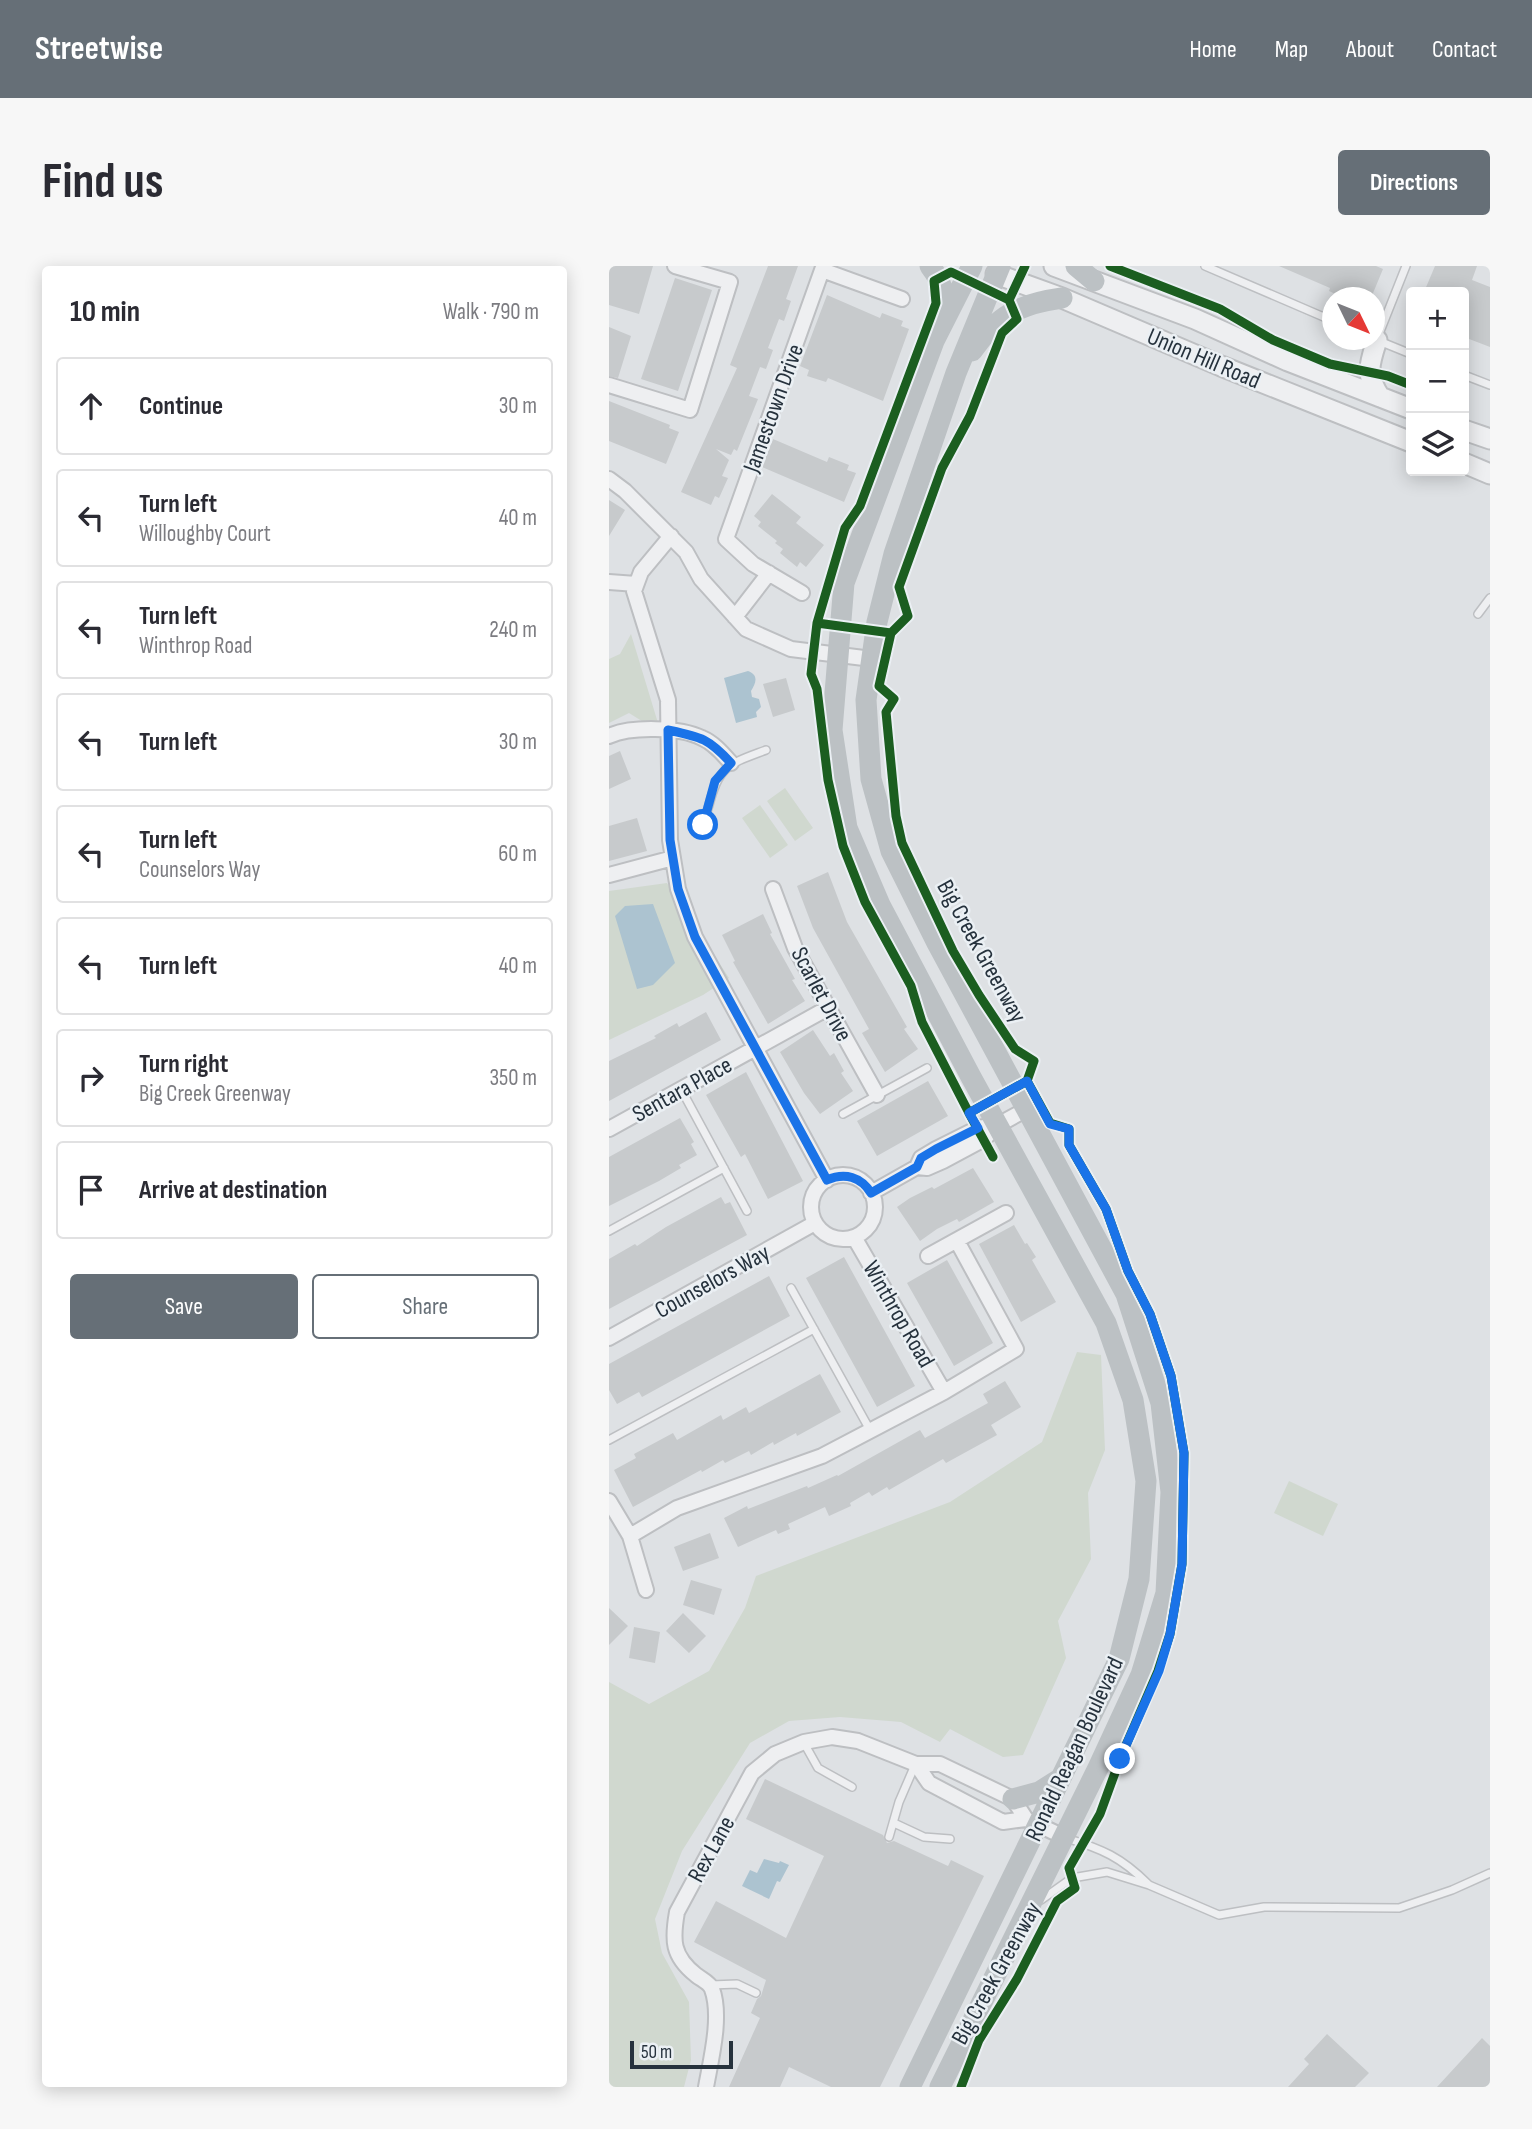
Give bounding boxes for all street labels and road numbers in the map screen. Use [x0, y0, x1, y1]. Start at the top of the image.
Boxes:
street label: Union Hill Road [1143, 322, 1265, 395]
street label: Jamestown Drive [737, 340, 810, 477]
street label: Big Creek Greenway [930, 875, 1033, 1028]
street label: Scarlet Drive [785, 942, 858, 1046]
street label: Sentara Place [627, 1050, 737, 1129]
street label: Counselors Way [650, 1238, 775, 1325]
street label: Winthrop Road [856, 1256, 941, 1373]
street label: Ronald Reagan Boulevard [1019, 1652, 1130, 1846]
street label: Rex Lane [682, 1811, 741, 1887]
street label: Big Creek Greenway [945, 1897, 1048, 2050]

